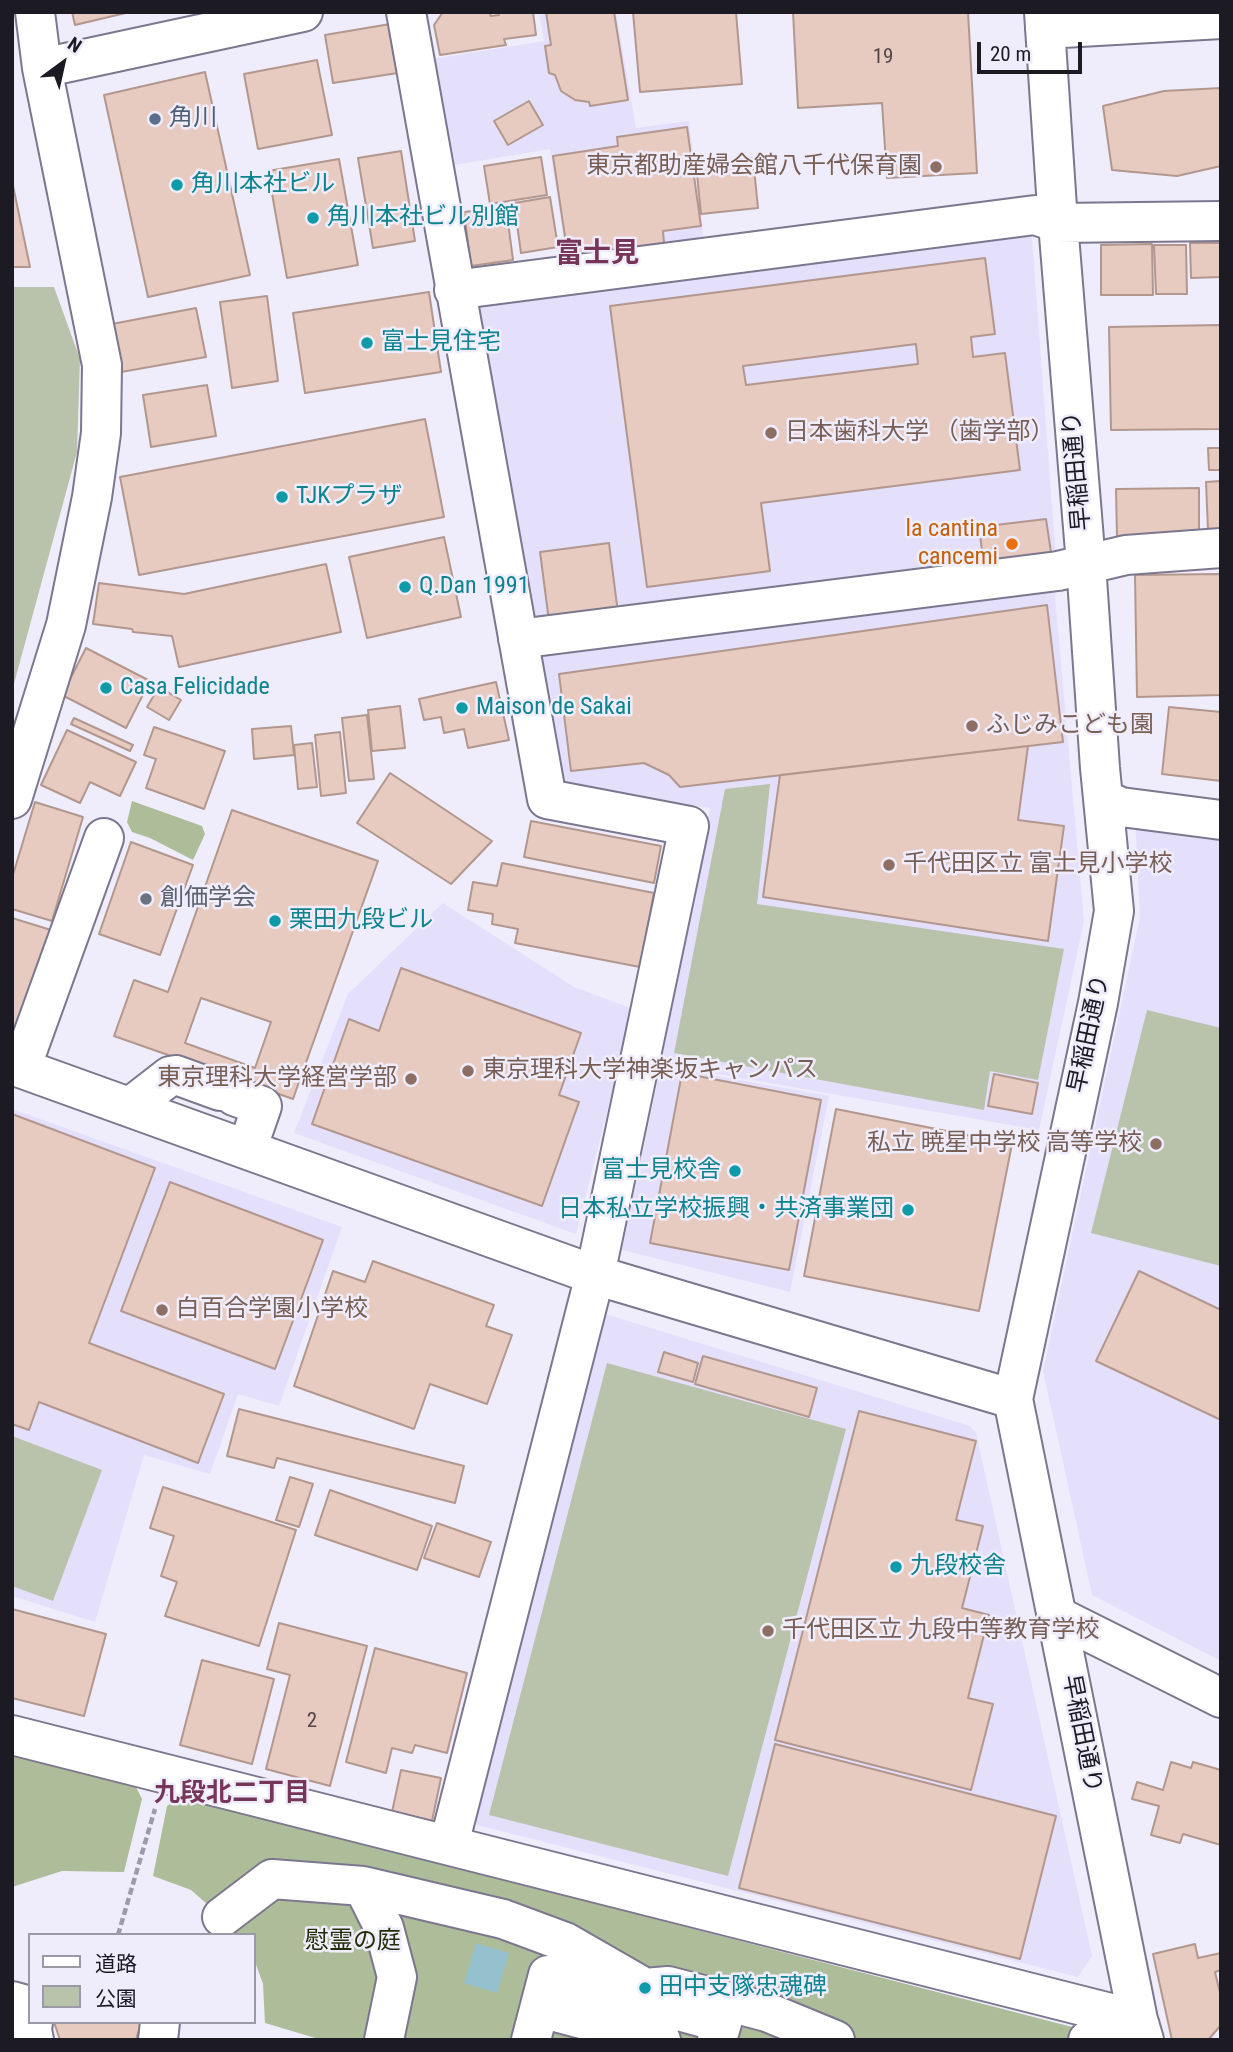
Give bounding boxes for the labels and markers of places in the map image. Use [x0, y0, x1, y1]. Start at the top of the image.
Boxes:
place label: 角川 [169, 105, 217, 133]
marker: 角川 [147, 111, 163, 127]
place label: 東京都助産婦会館八千代保育園 [586, 153, 922, 181]
marker: 東京都助産婦会館八千代保育園 [928, 159, 944, 175]
place label: 角川本社ビル [191, 171, 335, 199]
marker: 角川本社ビル [169, 177, 185, 193]
place label: 角川本社ビル別館 [327, 204, 519, 232]
marker: 角川本社ビル別館 [305, 210, 321, 226]
place label: 富士見住宅 [381, 329, 501, 357]
marker: 富士見住宅 [359, 335, 375, 351]
place label: 日本歯科大学 （歯学部） [785, 419, 1055, 447]
marker: 日本歯科大学 （歯学部） [763, 425, 779, 441]
place label: TJKプラザ [296, 483, 402, 511]
marker: TJKプラザ [274, 489, 290, 505]
place label: la cantina cancemi [906, 516, 998, 572]
marker: la cantina cancemi [1004, 536, 1020, 552]
place label: Q.Dan 1991 [419, 573, 529, 601]
marker: Q.Dan 1991 [397, 579, 413, 595]
place label: Casa Felicidade [120, 674, 270, 702]
marker: Casa Felicidade [98, 680, 114, 696]
place label: Maison de Sakai [476, 694, 632, 722]
marker: Maison de Sakai [454, 700, 470, 716]
place label: ふじみこども園 [986, 712, 1154, 740]
marker: ふじみこども園 [964, 718, 980, 734]
place label: 千代田区立 富士見小学校 [903, 851, 1173, 879]
marker: 千代田区立 富士見小学校 [881, 857, 897, 873]
place label: 創価学会 [160, 885, 256, 913]
marker: 創価学会 [138, 891, 154, 907]
place label: 栗田九段ビル [289, 907, 433, 935]
marker: 栗田九段ビル [267, 913, 283, 929]
place label: 東京理科大学神楽坂キャンパス [482, 1057, 818, 1085]
marker: 東京理科大学神楽坂キャンパス [460, 1063, 476, 1079]
place label: 東京理科大学経営学部 [157, 1065, 397, 1093]
marker: 東京理科大学経営学部 [403, 1071, 419, 1087]
place label: 私立 暁星中学校 高等学校 [867, 1130, 1142, 1158]
marker: 私立 暁星中学校 高等学校 [1148, 1136, 1164, 1152]
place label: 富士見校舎 [601, 1157, 721, 1185]
marker: 富士見校舎 [727, 1163, 743, 1179]
place label: 日本私立学校振興・共済事業団 [558, 1196, 894, 1224]
marker: 日本私立学校振興・共済事業団 [900, 1202, 916, 1218]
place label: 白百合学園小学校 [176, 1296, 368, 1324]
marker: 白百合学園小学校 [154, 1302, 170, 1318]
place label: 九段校舎 [910, 1553, 1006, 1581]
marker: 九段校舎 [888, 1559, 904, 1575]
place label: 千代田区立 九段中等教育学校 [782, 1617, 1100, 1645]
marker: 千代田区立 九段中等教育学校 [760, 1623, 776, 1639]
place label: 田中支隊忠魂碑 [659, 1974, 827, 2002]
marker: 田中支隊忠魂碑 [637, 1980, 653, 1996]

